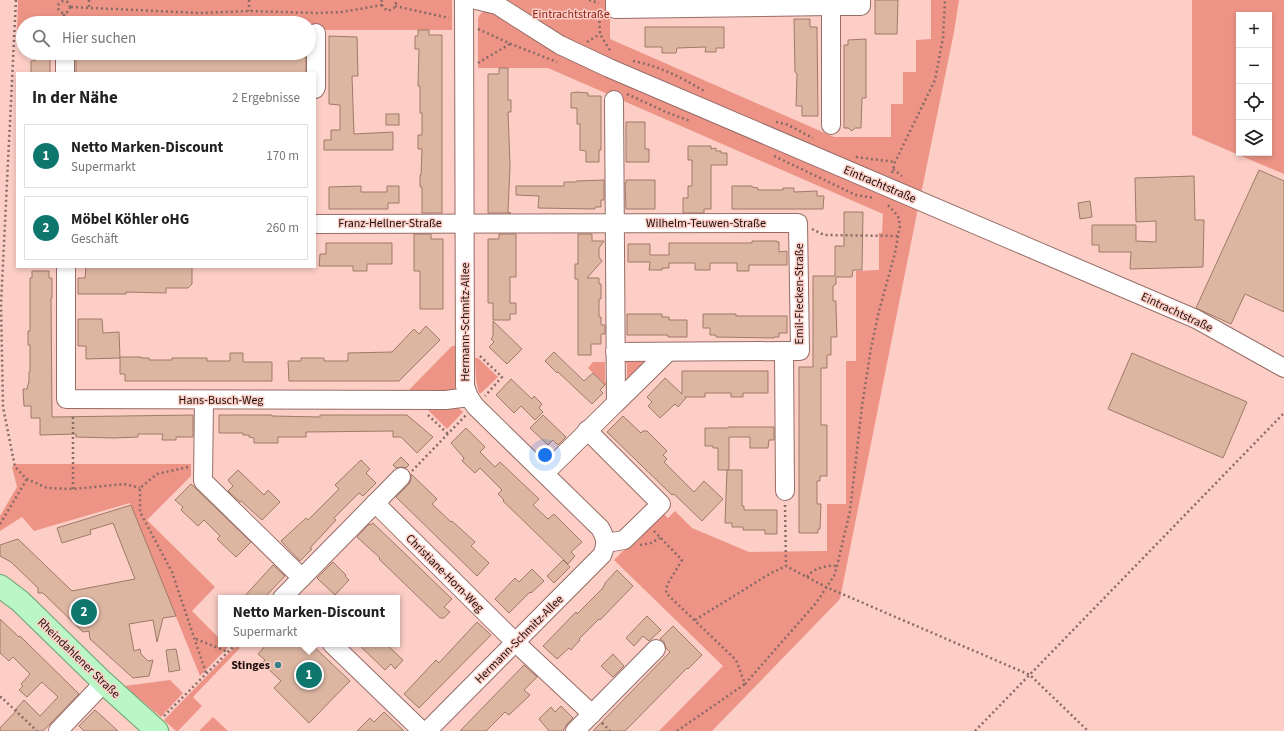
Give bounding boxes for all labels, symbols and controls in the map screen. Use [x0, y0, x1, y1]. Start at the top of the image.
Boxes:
park label: Eintrachtstraße [532, 6, 610, 23]
map controls [1236, 12, 1272, 156]
button: + [1236, 12, 1272, 48]
search box [16, 16, 316, 60]
icon: search [30, 27, 52, 49]
text: Hier suchen [62, 28, 136, 49]
button: − [1236, 48, 1272, 84]
button: locate [1236, 84, 1272, 120]
text: In der Nähe [32, 86, 118, 110]
text: 2 Ergebnisse [232, 89, 300, 107]
button: layers [1236, 120, 1272, 156]
text: Netto Marken-Discount [71, 137, 223, 158]
text: 1 [43, 147, 49, 165]
text: 170 m [266, 147, 299, 165]
text: Supermarkt [71, 158, 136, 176]
street label: Eintrachtstraße [841, 162, 919, 207]
text: Möbel Köhler oHG [71, 209, 189, 230]
street label: Franz-Hellner-Straße [338, 215, 442, 232]
street label: Wilhelm-Teuwen-Straße [646, 215, 766, 232]
text: 2 [43, 219, 49, 237]
text: 260 m [266, 219, 299, 237]
text: Geschäft [71, 230, 118, 248]
street label: Emil-Flecken-Straße [791, 243, 808, 345]
street label: Hermann-Schmitz-Allee [457, 262, 474, 382]
street label: Eintrachtstraße [1138, 288, 1215, 337]
street label: Hans-Busch-Weg [179, 392, 263, 409]
your location [535, 445, 555, 465]
street label: Christiane-Horn-Weg [402, 530, 488, 616]
street label: Hermann-Schmitz-Allee [471, 591, 568, 687]
popup [218, 595, 400, 647]
pin: 2 [71, 597, 97, 627]
text: Netto Marken-Discount [233, 602, 385, 623]
street label: Rheindahlener Straße [33, 614, 124, 702]
text: Supermarkt [233, 623, 297, 641]
place label: Stinges [231, 657, 270, 674]
marker: Stinges [273, 660, 283, 670]
pin: 1 [296, 660, 322, 690]

